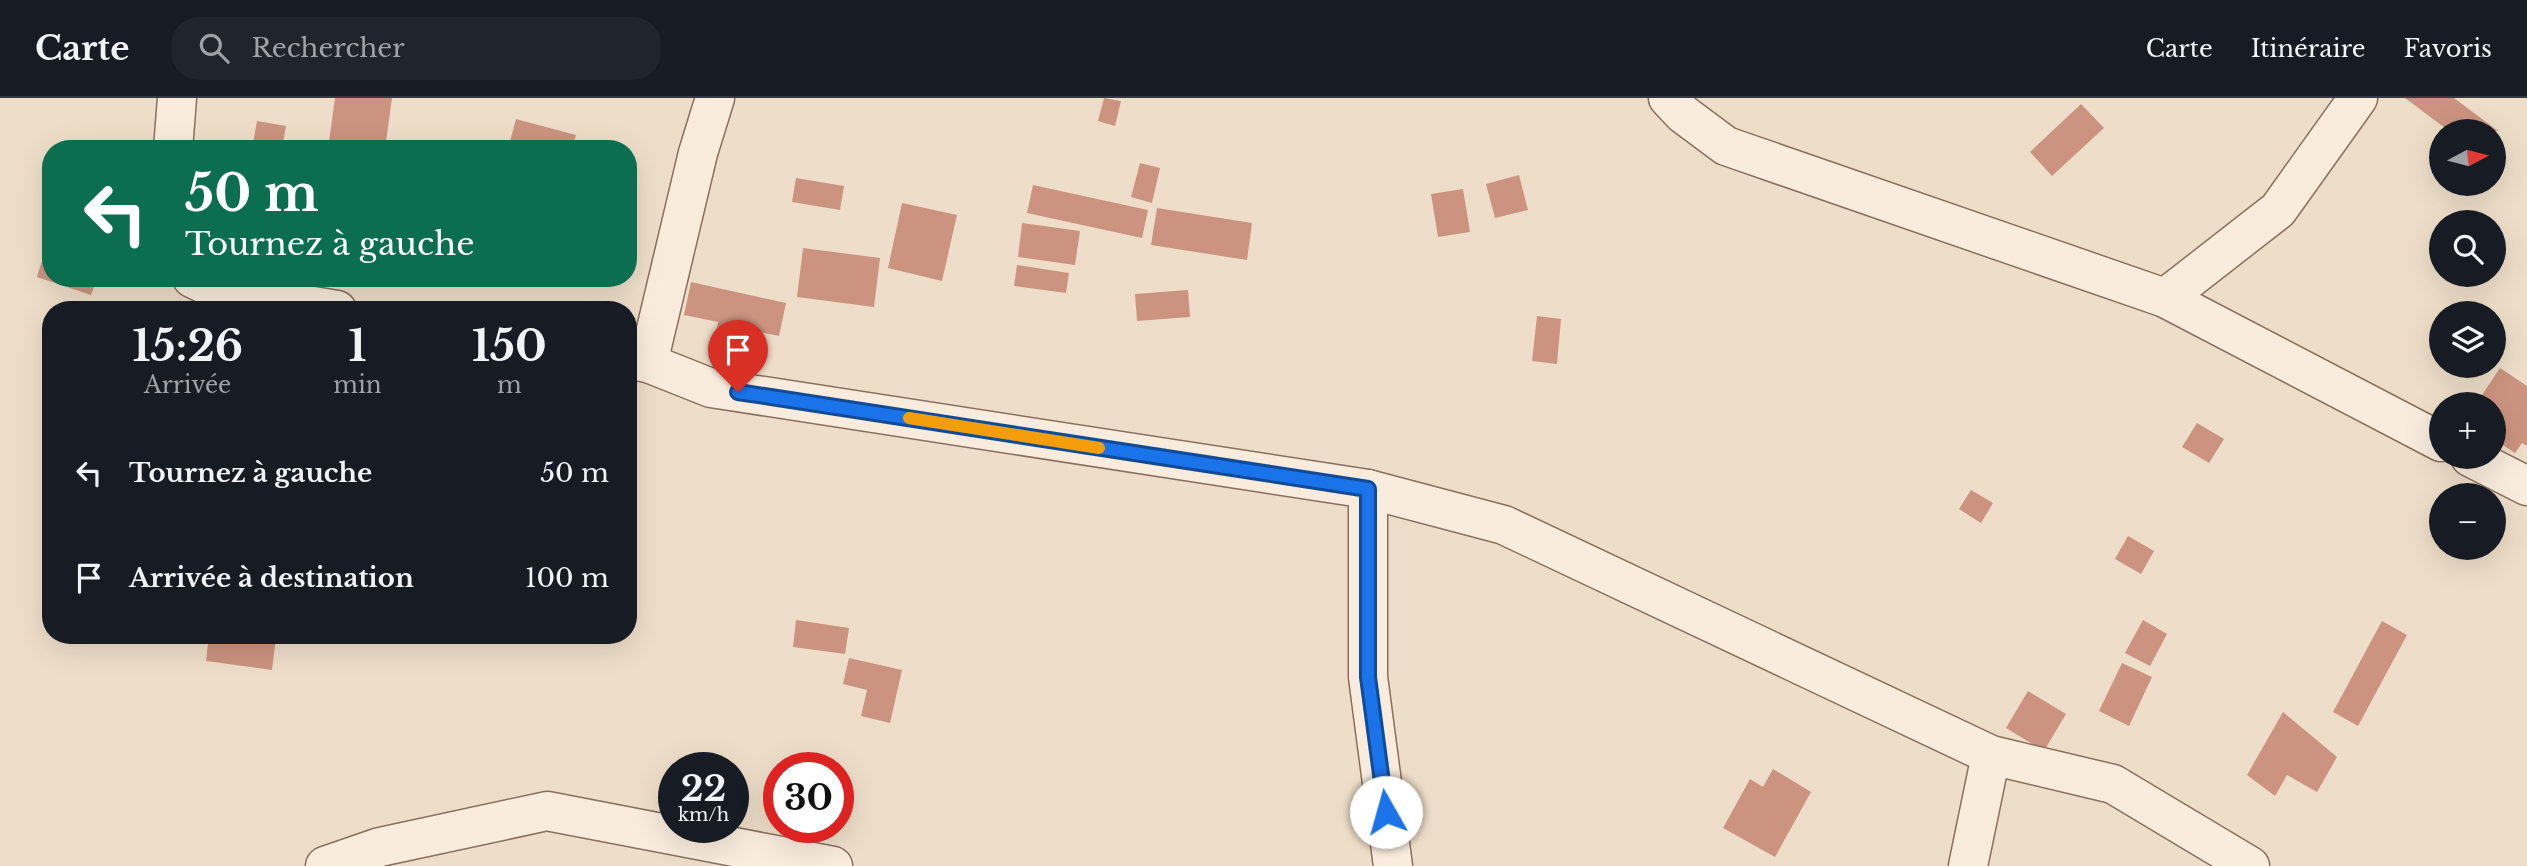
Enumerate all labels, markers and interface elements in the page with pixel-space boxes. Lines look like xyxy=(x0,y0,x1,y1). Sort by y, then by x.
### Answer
search box xyxy=(171,17,661,80)
text: Carte xyxy=(35,28,129,69)
icon: search xyxy=(195,29,233,67)
text: Rechercher xyxy=(251,32,405,64)
text: Carte xyxy=(2146,34,2213,63)
text: Itinéraire xyxy=(2251,34,2366,63)
text: Favoris xyxy=(2404,34,2492,63)
north arrow xyxy=(2429,119,2506,196)
map controls xyxy=(2429,119,2506,560)
text: 50 m xyxy=(185,163,318,224)
icon: left xyxy=(70,168,161,259)
button: search xyxy=(2429,210,2506,287)
text: Tournez à gauche xyxy=(185,224,475,264)
button: layers xyxy=(2429,301,2506,378)
text: 15:26 xyxy=(132,320,243,372)
text: 1 xyxy=(348,320,367,372)
text: 150 xyxy=(472,320,547,372)
pin xyxy=(708,320,768,392)
icon: arrive xyxy=(719,331,757,369)
text: Arrivée xyxy=(144,371,231,399)
text: min xyxy=(333,371,382,399)
text: m xyxy=(497,371,522,399)
button: + xyxy=(2429,392,2506,469)
icon: left xyxy=(70,454,108,492)
text: Tournez à gauche xyxy=(129,457,372,489)
text: 50 m xyxy=(540,457,609,489)
button: − xyxy=(2429,483,2506,560)
icon: arrive xyxy=(70,559,108,597)
text: Arrivée à destination xyxy=(129,562,414,594)
text: 100 m xyxy=(525,562,609,594)
speed limit sign: 30 xyxy=(763,752,854,843)
text: 22 xyxy=(681,767,726,810)
position arrow xyxy=(1349,775,1423,849)
text: km/h xyxy=(678,804,729,826)

